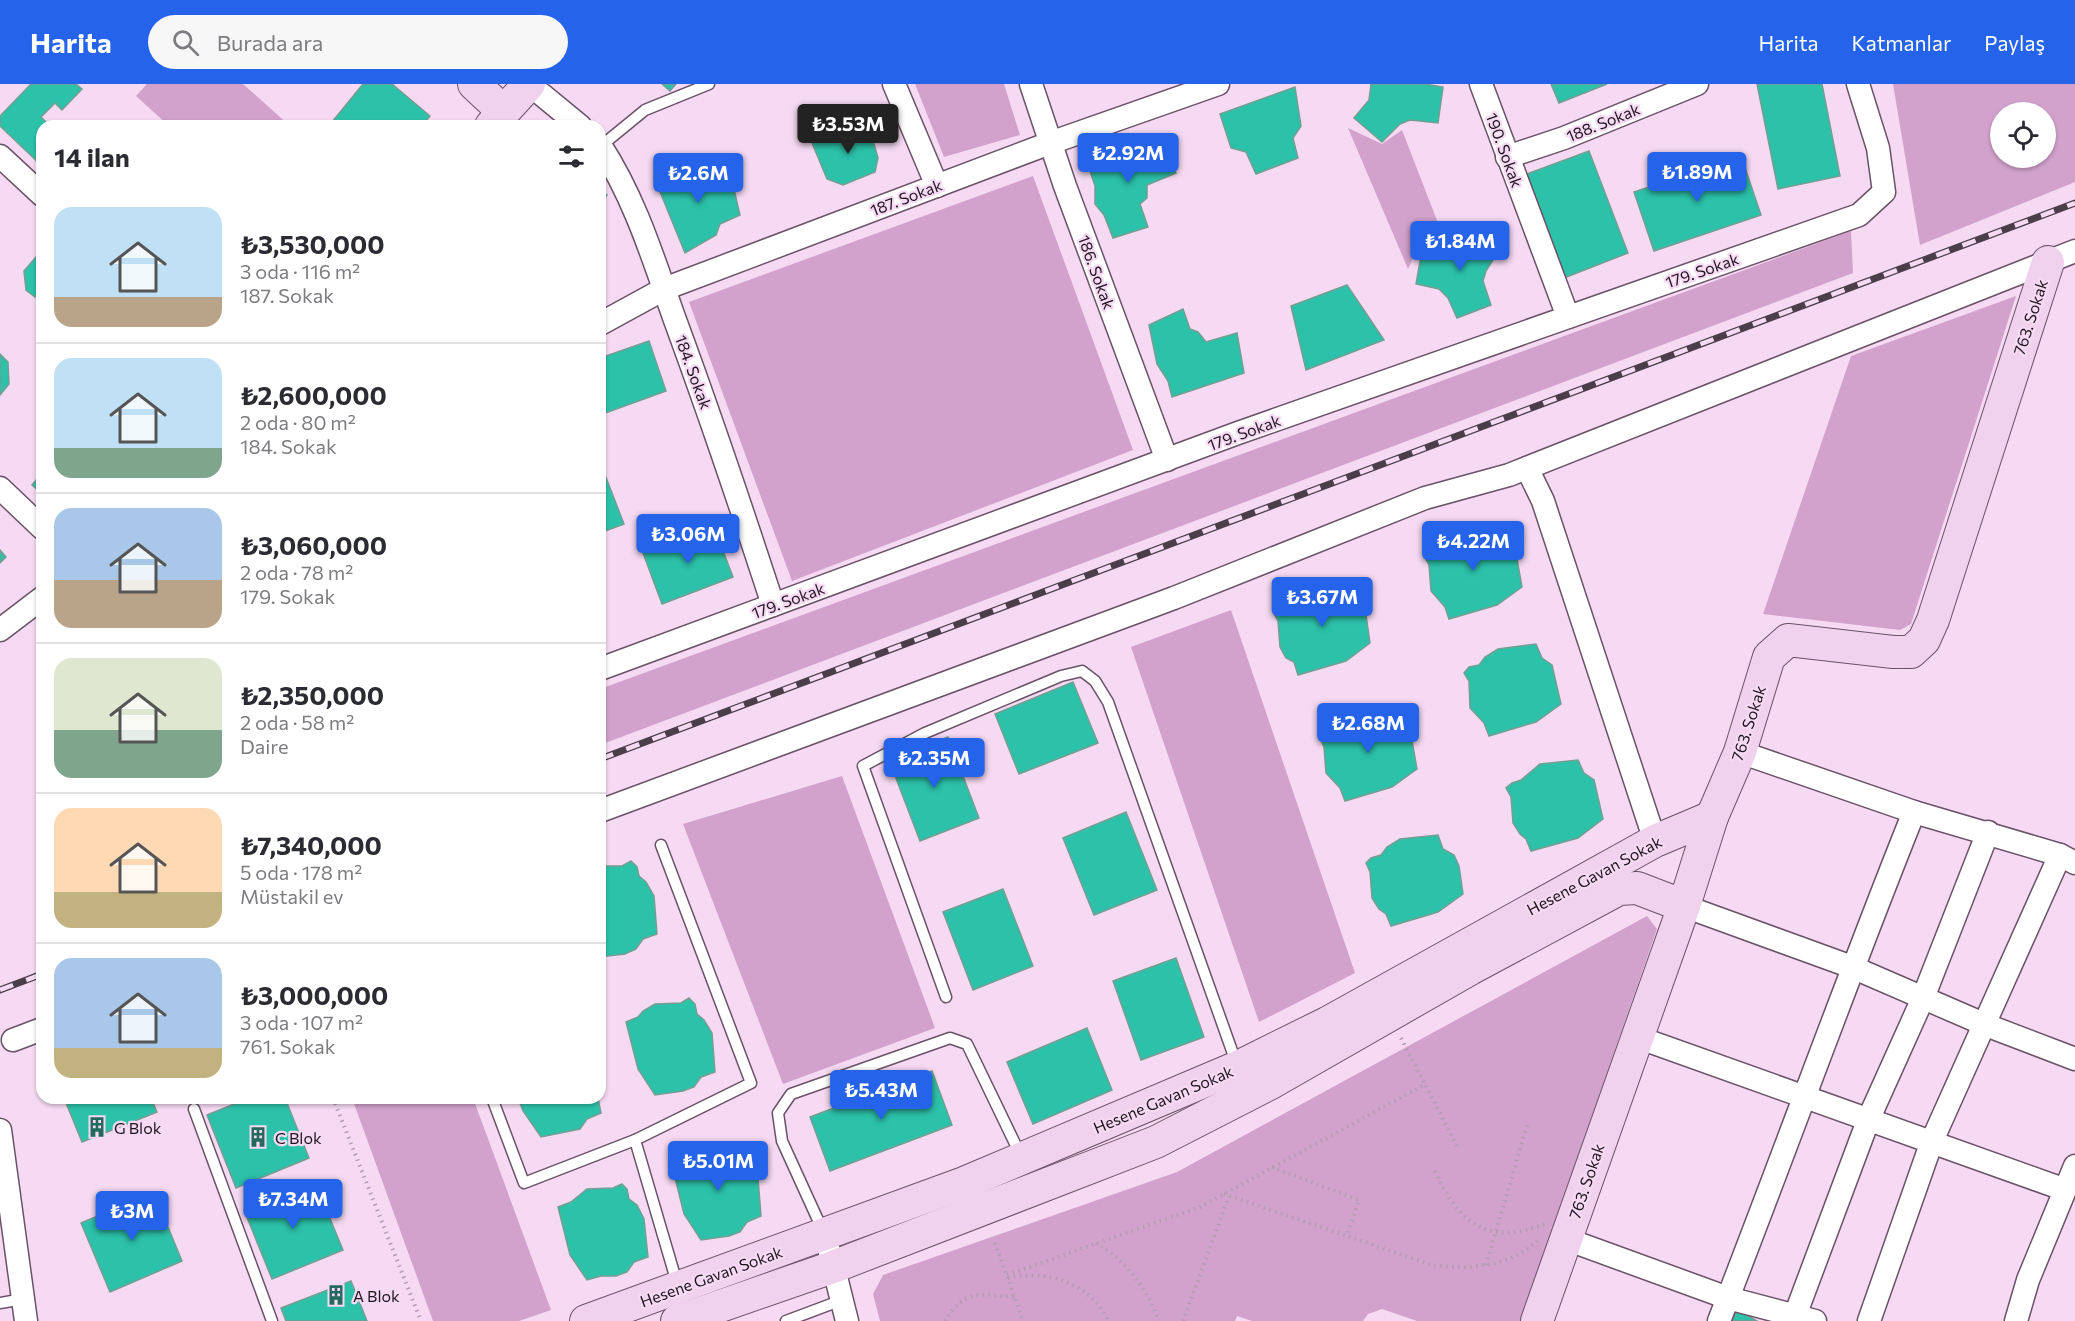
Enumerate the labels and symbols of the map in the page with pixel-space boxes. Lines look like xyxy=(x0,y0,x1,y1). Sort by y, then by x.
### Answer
street label: 188. Sokak xyxy=(1564,99,1643,145)
pin: ₺3.53M xyxy=(799,104,897,155)
street label: 190. Sokak xyxy=(1483,110,1527,190)
pin: ₺2.92M xyxy=(1079,133,1177,184)
pin: ₺1.89M xyxy=(1648,152,1746,203)
pin: ₺2.6M xyxy=(656,153,740,204)
street label: 187. Sokak xyxy=(867,175,945,219)
pin: ₺1.84M xyxy=(1411,221,1509,272)
street label: 186. Sokak xyxy=(1075,232,1119,312)
street label: 179. Sokak xyxy=(1663,249,1741,291)
street label: 763. Sokak xyxy=(2009,276,2051,357)
street label: 184. Sokak xyxy=(672,332,716,412)
street label: 179. Sokak xyxy=(1205,410,1283,454)
pin: ₺3.06M xyxy=(639,514,737,565)
pin: ₺4.22M xyxy=(1424,521,1522,572)
pin: ₺3.67M xyxy=(1273,577,1371,628)
street label: 179. Sokak xyxy=(749,578,827,622)
street label: 763. Sokak xyxy=(1727,682,1769,763)
pin: ₺2.68M xyxy=(1319,703,1417,754)
pin: ₺2.35M xyxy=(885,738,983,789)
street label: Hesene Gavan Sokak xyxy=(1523,831,1665,919)
street label: Hesene Gavan Sokak xyxy=(1090,1061,1236,1137)
pin: ₺5.43M xyxy=(832,1070,930,1121)
building icon: G Blok xyxy=(85,1115,109,1139)
place label: G Blok xyxy=(114,1118,162,1137)
building icon: C Blok xyxy=(246,1125,270,1149)
place label: C Blok xyxy=(275,1128,322,1147)
pin: ₺5.01M xyxy=(669,1141,767,1192)
street label: 763. Sokak xyxy=(1564,1141,1608,1221)
pin: ₺7.34M xyxy=(244,1179,342,1230)
pin: ₺3M xyxy=(103,1191,161,1242)
street label: Hesene Gavan Sokak xyxy=(637,1241,785,1311)
building icon: A Blok xyxy=(324,1283,348,1307)
place label: A Blok xyxy=(353,1286,400,1305)

